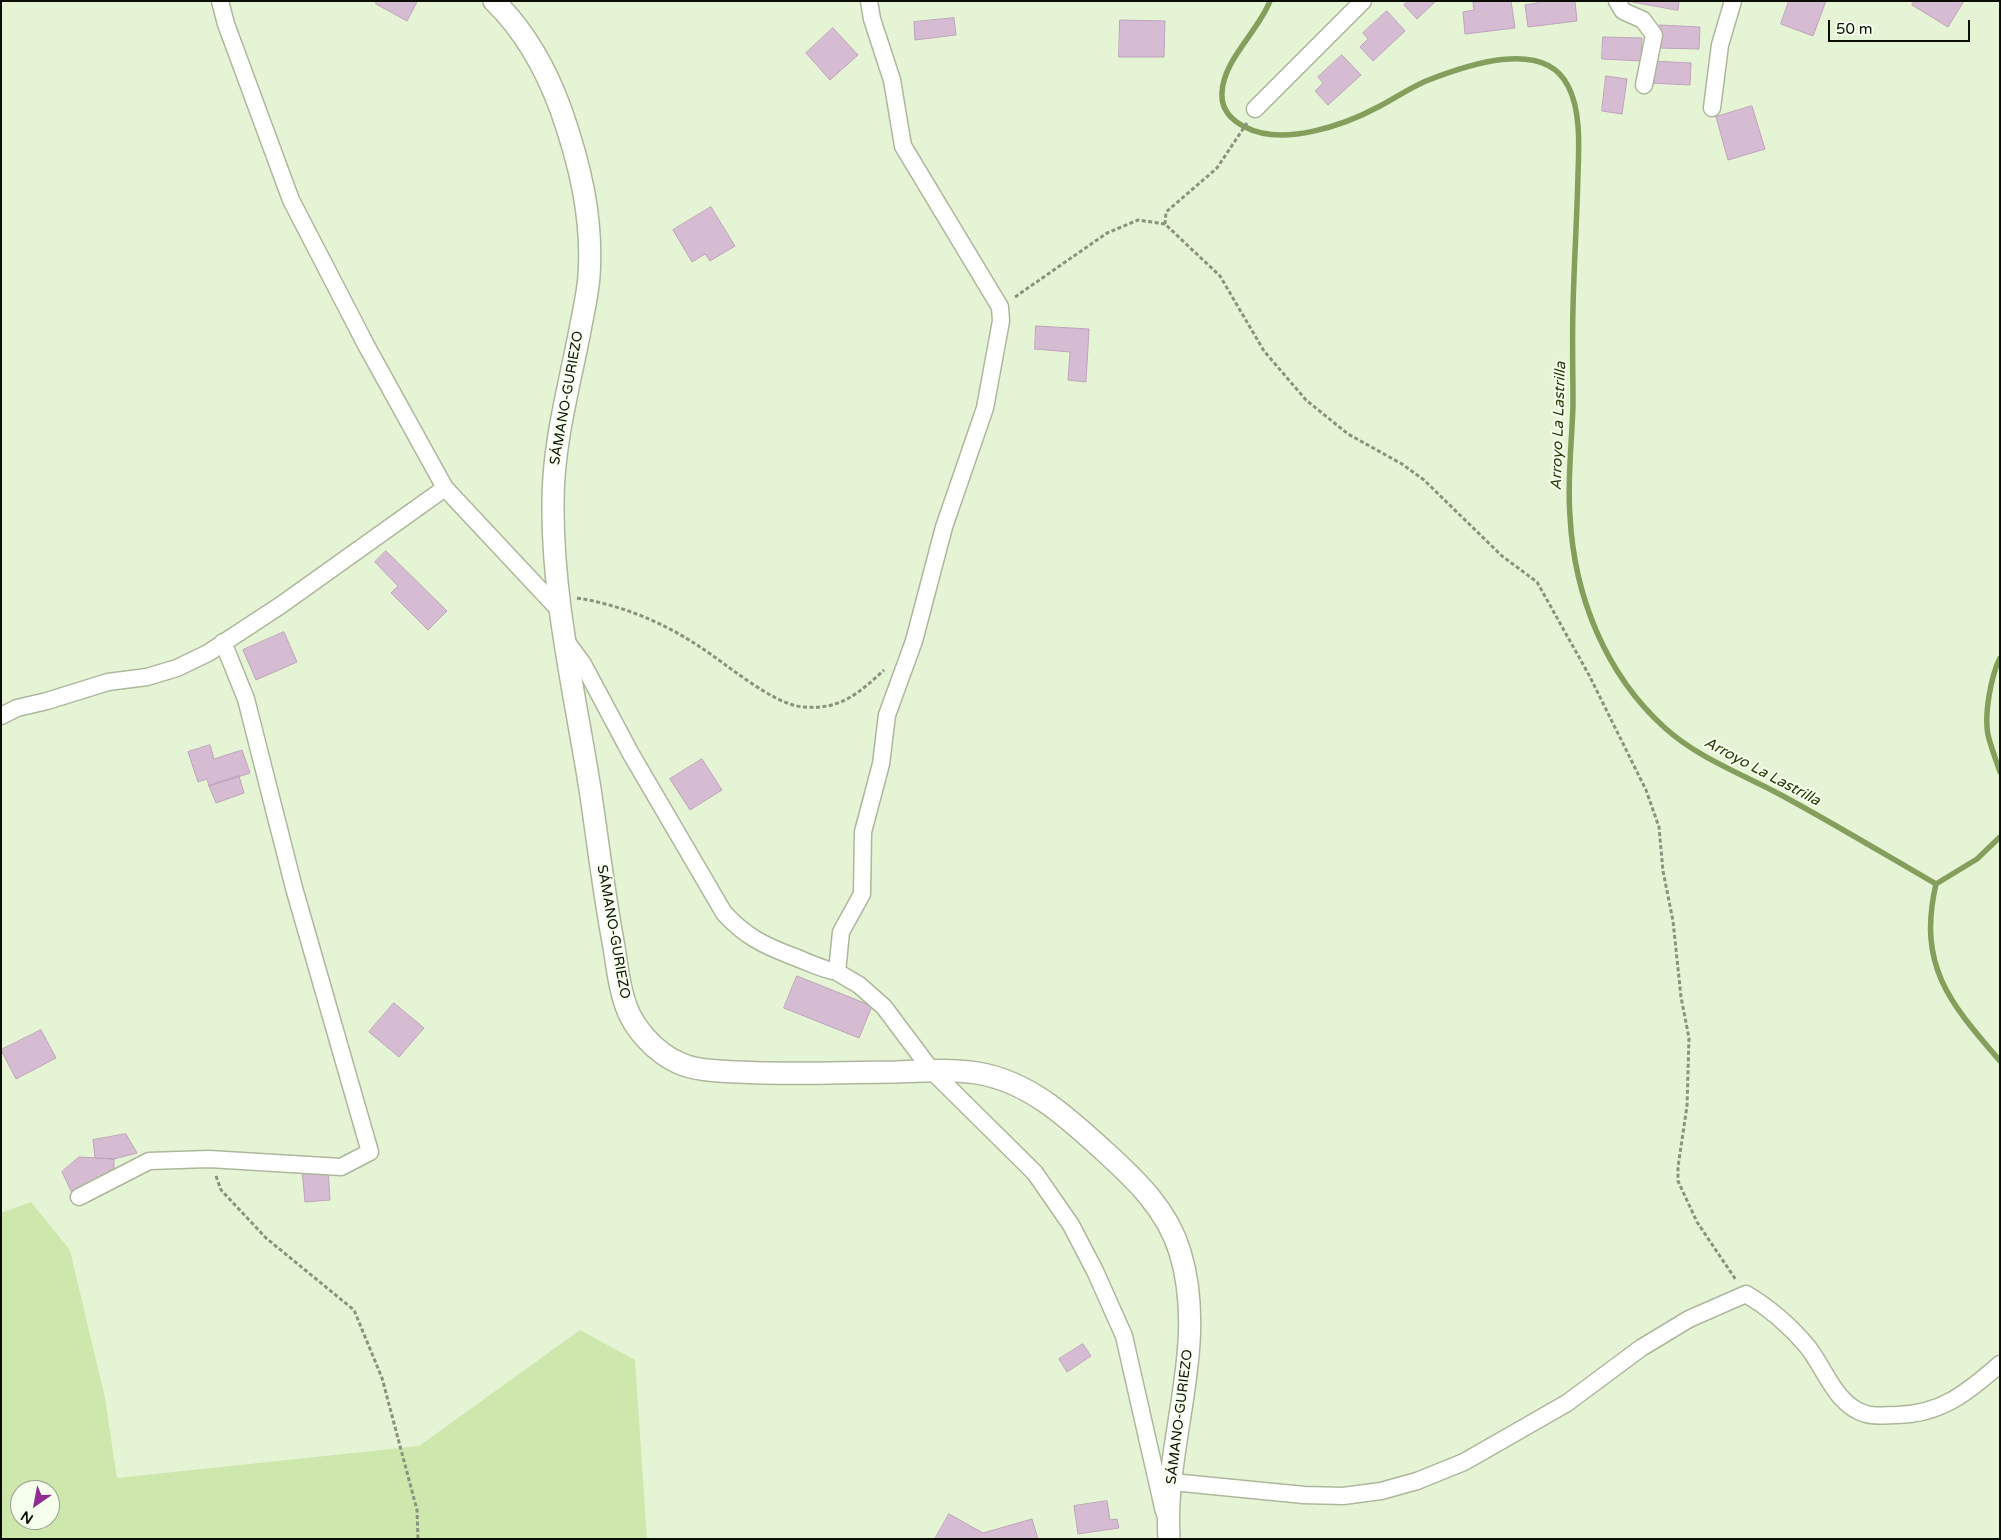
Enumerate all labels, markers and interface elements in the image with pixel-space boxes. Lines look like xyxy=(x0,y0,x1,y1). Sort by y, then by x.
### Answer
scale bar xyxy=(1831,10,1974,42)
text: 50 m xyxy=(1836,20,1873,38)
street label: SÁMANO-GURIEZO xyxy=(547,330,587,466)
water label: Arroyo La Lastrilla xyxy=(1548,361,1570,491)
water label: Arroyo La Lastrilla xyxy=(1701,734,1823,810)
street label: SÁMANO-GURIEZO xyxy=(593,864,633,1000)
street label: SÁMANO-GURIEZO xyxy=(1163,1349,1197,1485)
north arrow xyxy=(10,1480,60,1530)
text: N xyxy=(18,1507,36,1527)

